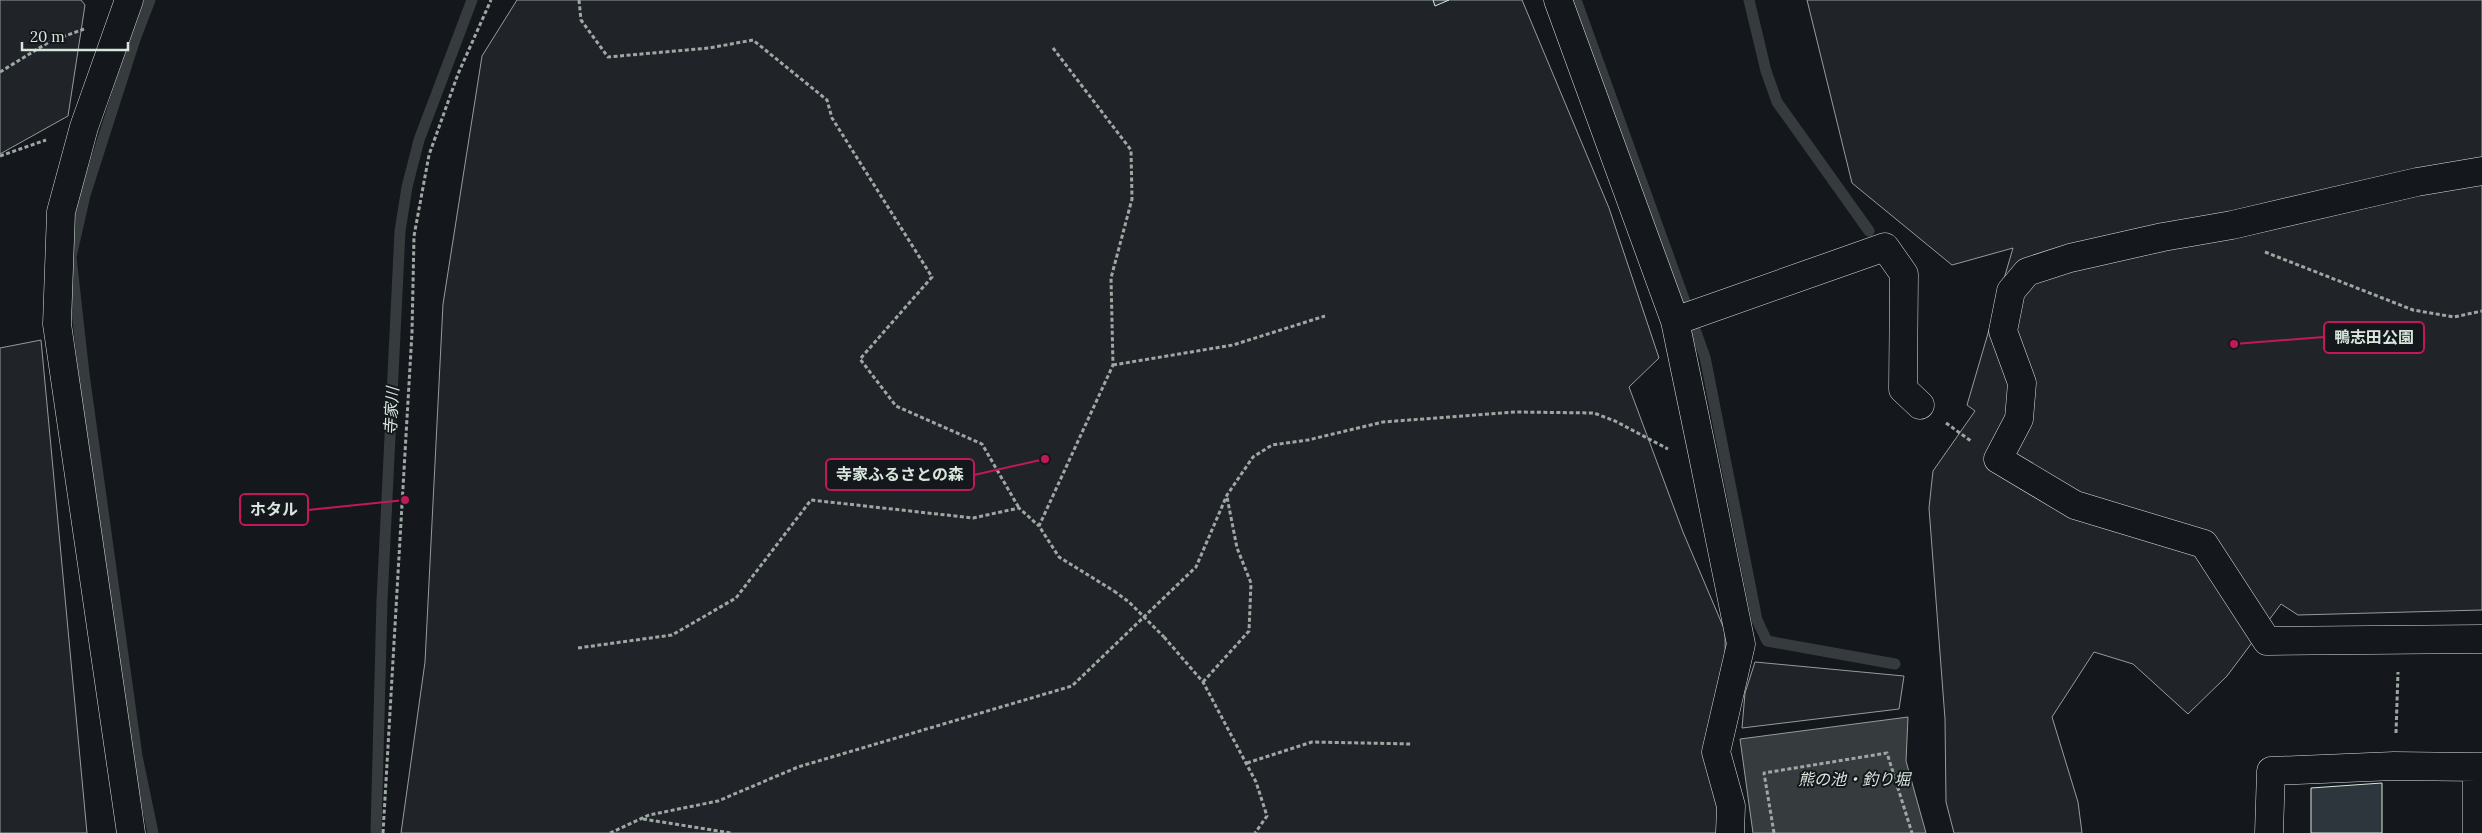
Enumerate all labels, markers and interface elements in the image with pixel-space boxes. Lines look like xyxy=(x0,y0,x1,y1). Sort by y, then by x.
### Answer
scale bar xyxy=(22,20,129,52)
text: 20 m xyxy=(30,27,65,46)
callout: 鴨志田公園 xyxy=(2324,322,2424,353)
text: 鴨志田公園 xyxy=(2334,327,2414,347)
water label: 寺家川 xyxy=(380,385,402,435)
callout: 寺家ふるさとの森 xyxy=(826,459,974,490)
text: 寺家ふるさとの森 xyxy=(836,464,964,484)
callout: ホタル xyxy=(240,494,308,525)
text: ホタル xyxy=(250,499,298,519)
water label: 熊の池・釣り堀 xyxy=(1798,769,1913,789)

